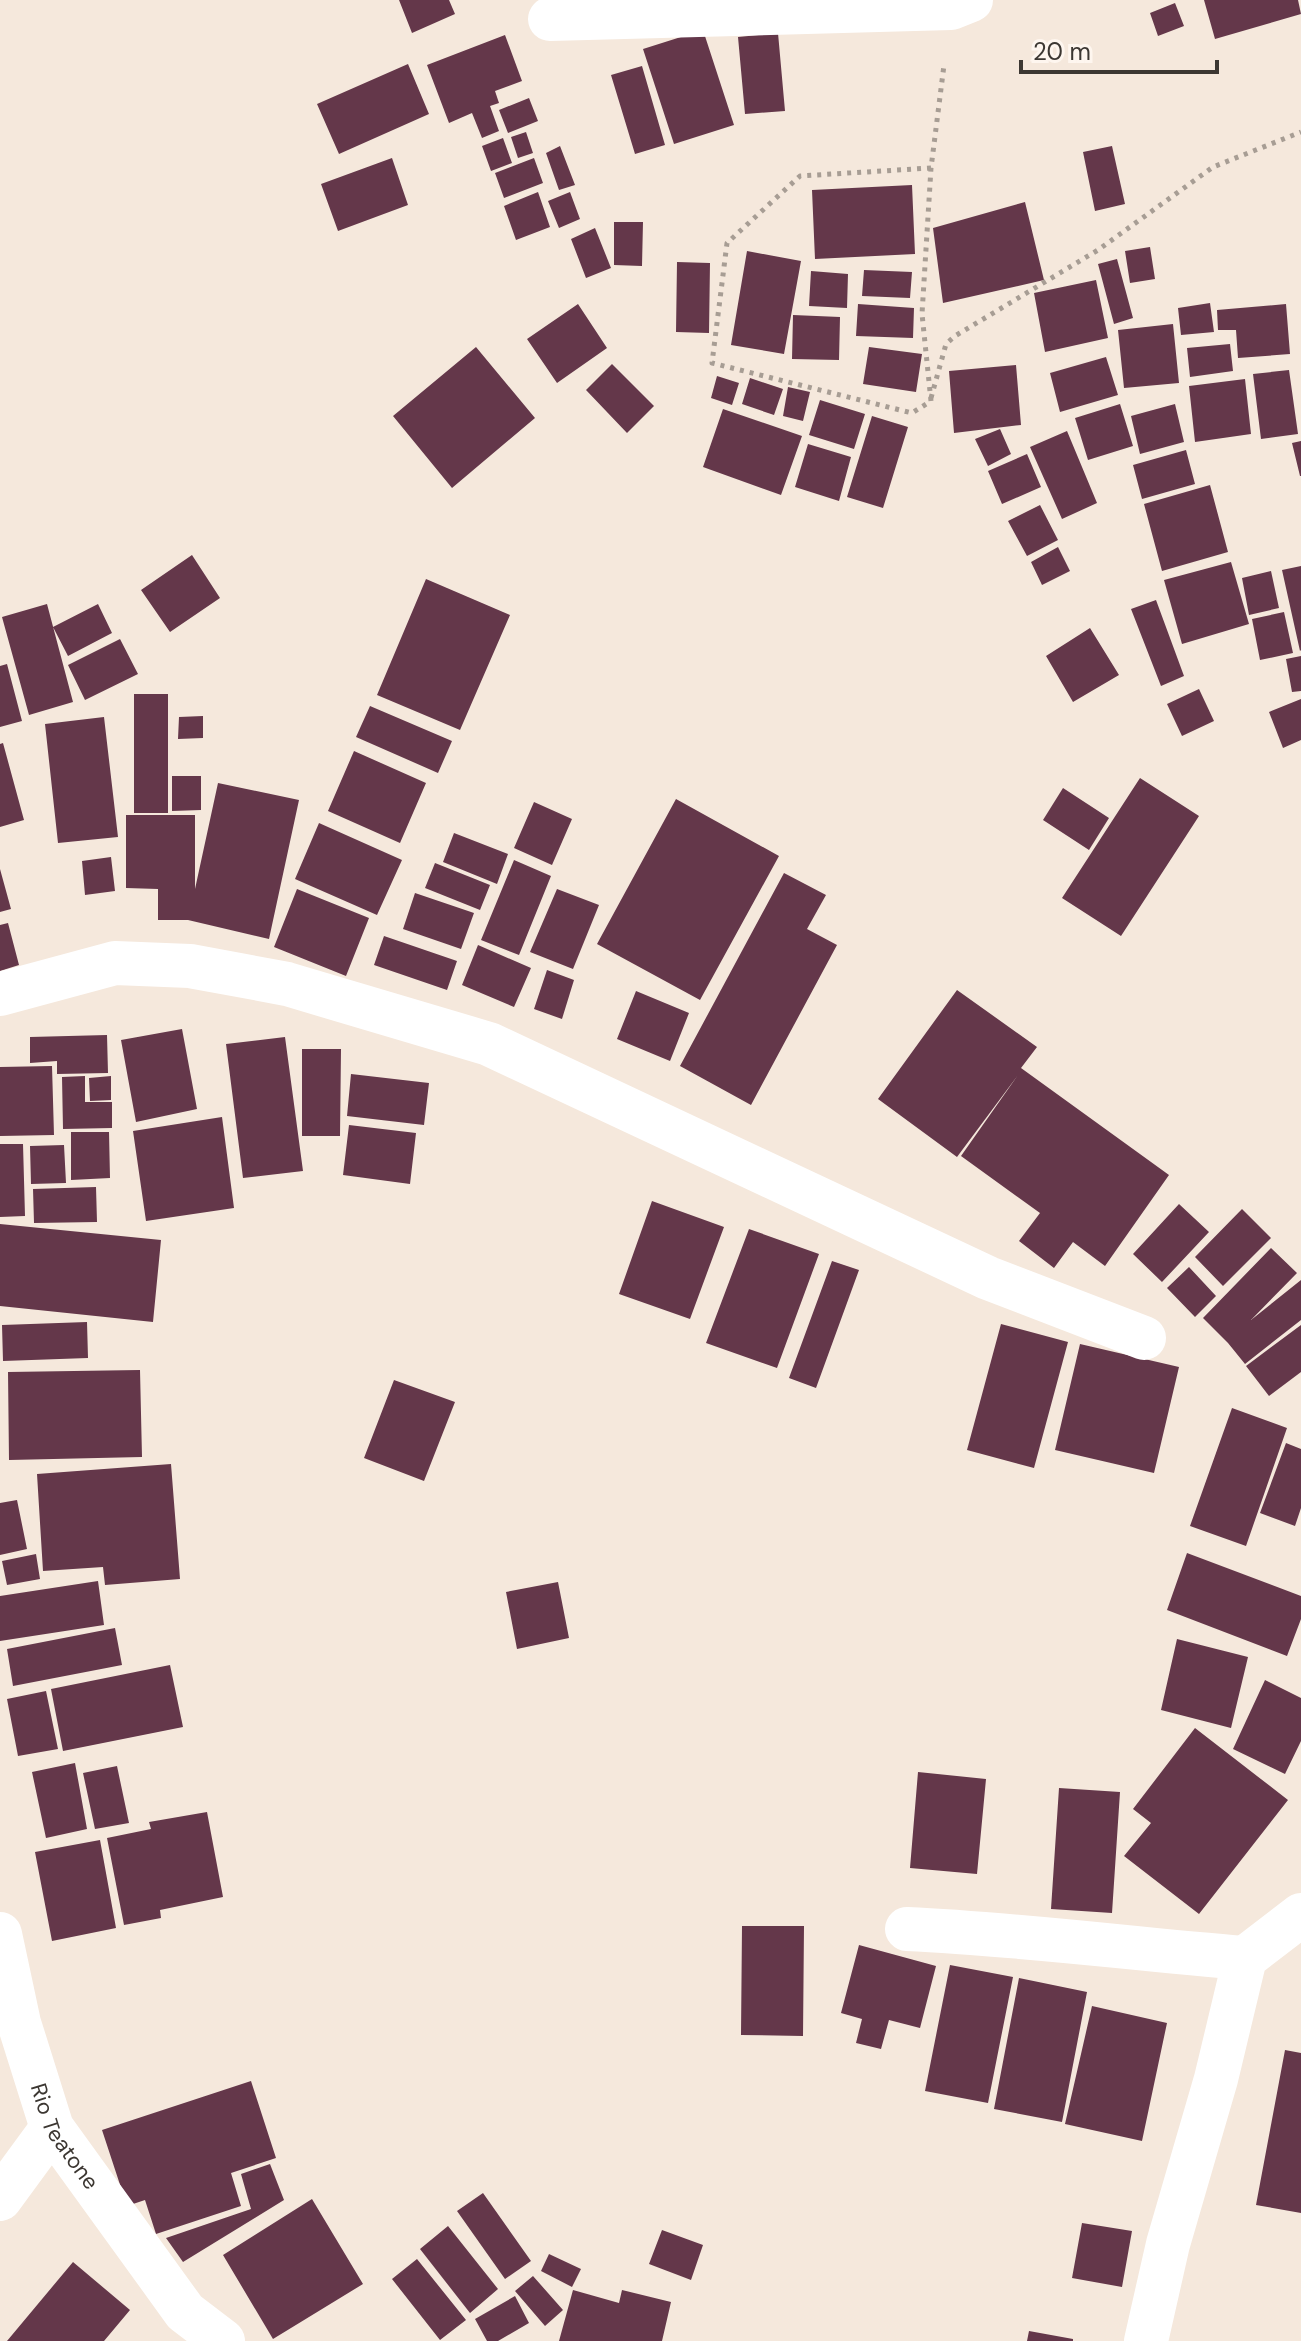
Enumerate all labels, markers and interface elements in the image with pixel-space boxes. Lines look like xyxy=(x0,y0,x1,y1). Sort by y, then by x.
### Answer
scale bar xyxy=(1021,24,1217,74)
text: 20 m xyxy=(1033,36,1091,67)
street label: Rio Teatone xyxy=(24,2080,106,2195)

